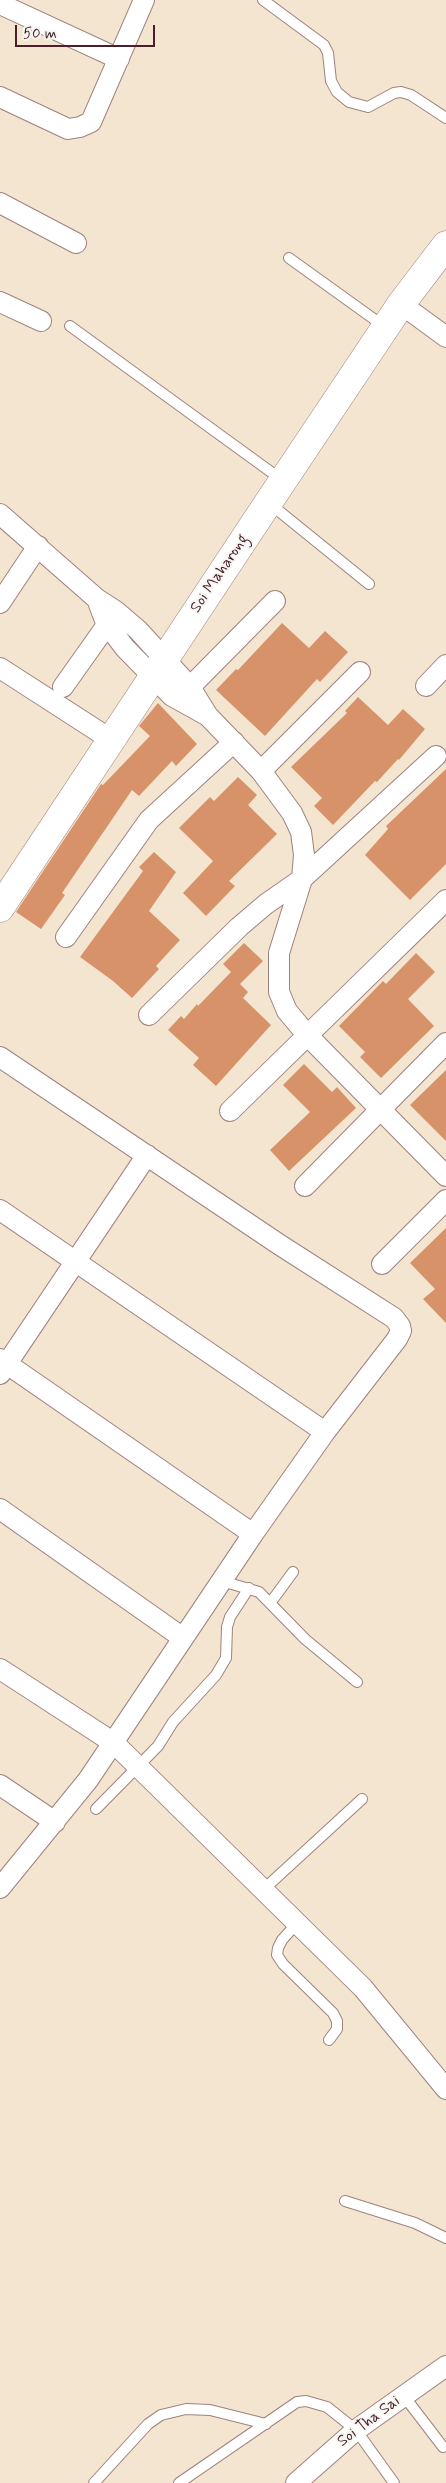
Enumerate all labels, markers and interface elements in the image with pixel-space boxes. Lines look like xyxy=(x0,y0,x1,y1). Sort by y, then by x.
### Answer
scale bar xyxy=(18,15,158,47)
text: 50 m xyxy=(23,24,57,44)
street label: Soi Maharong xyxy=(187,531,253,617)
street label: Soi Tha Sai xyxy=(334,2392,404,2452)

